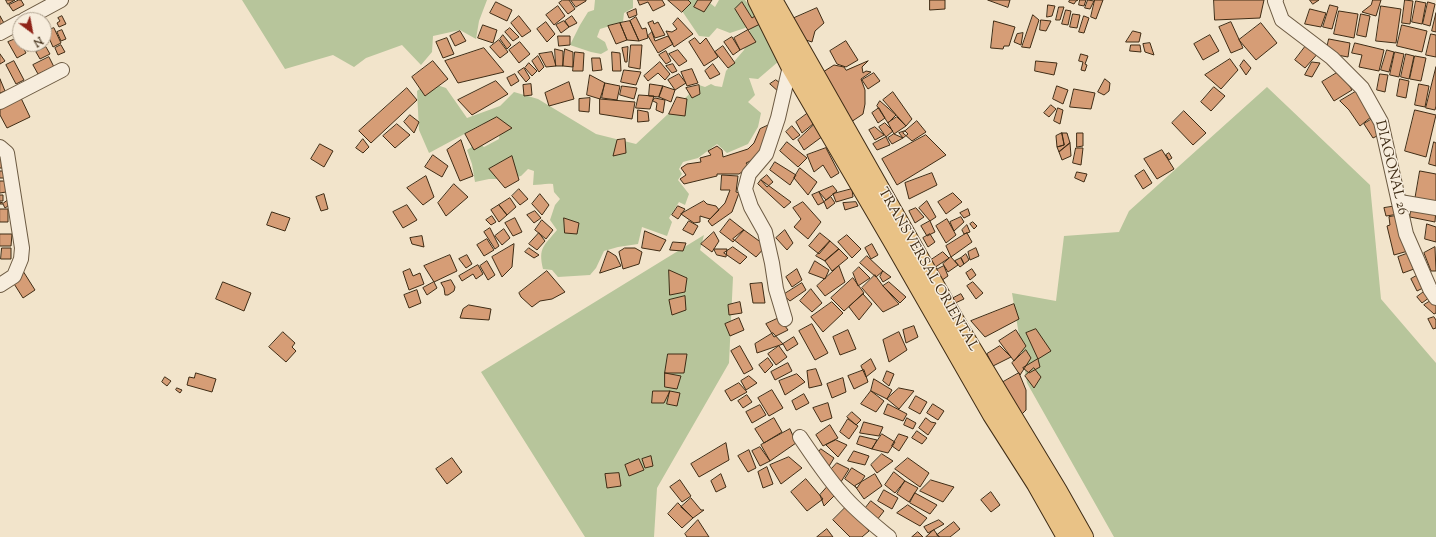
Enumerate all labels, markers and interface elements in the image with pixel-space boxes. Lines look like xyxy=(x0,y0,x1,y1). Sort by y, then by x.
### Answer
north arrow xyxy=(12,12,52,52)
text: N xyxy=(30,32,46,50)
street label: DIAGONAL 26 xyxy=(1370,119,1410,217)
street label: TRANSVERSAL ORIENTAL xyxy=(873,185,981,355)

